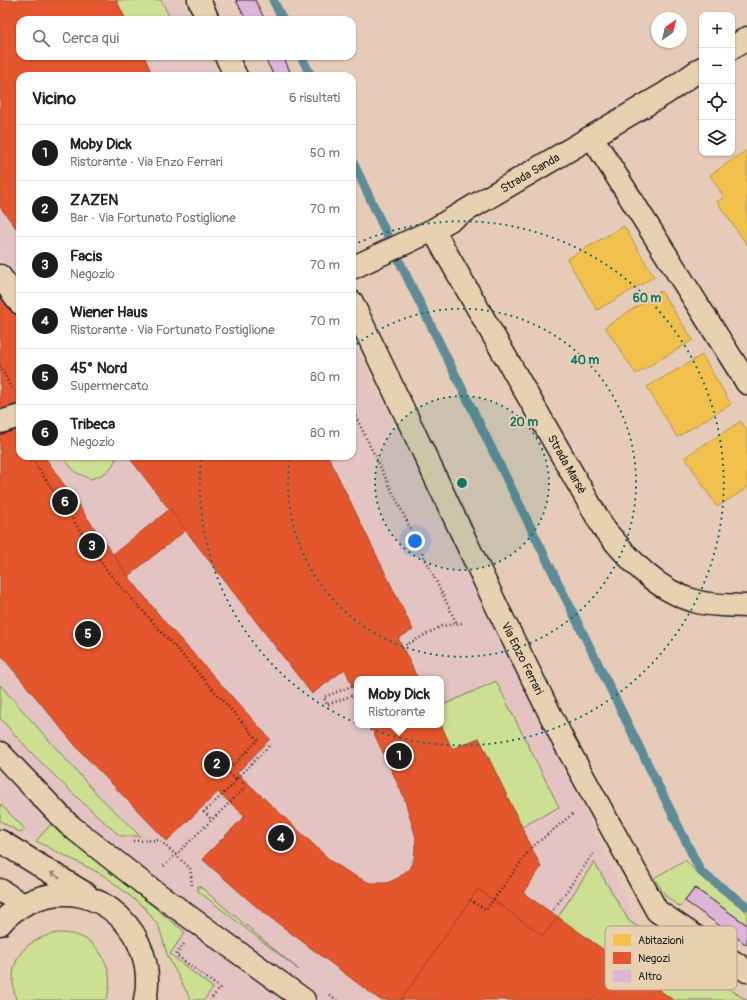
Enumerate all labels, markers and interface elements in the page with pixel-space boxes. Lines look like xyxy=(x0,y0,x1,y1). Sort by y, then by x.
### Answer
north arrow xyxy=(651,12,687,48)
map controls xyxy=(699,12,735,156)
button: + xyxy=(699,12,735,48)
search box xyxy=(16,16,356,60)
icon: search xyxy=(30,27,52,49)
text: Cerca qui xyxy=(62,29,119,48)
button: − xyxy=(699,48,735,84)
button: locate xyxy=(699,84,735,120)
text: Vicino xyxy=(32,88,76,109)
text: 6 risultati xyxy=(289,90,340,106)
button: layers xyxy=(699,120,735,156)
text: Moby Dick xyxy=(70,135,132,154)
text: 1 xyxy=(42,145,48,161)
text: 50 m xyxy=(310,145,340,161)
street label: Strada Sanda xyxy=(498,149,563,196)
text: Ristorante · Via Enzo Ferrari xyxy=(70,154,223,170)
text: ZAZEN xyxy=(70,191,118,210)
text: 2 xyxy=(41,201,49,217)
text: 70 m xyxy=(310,201,340,217)
text: Bar · Via Fortunato Postiglione xyxy=(70,210,236,226)
text: Facis xyxy=(70,247,102,266)
text: 3 xyxy=(41,257,49,273)
text: 70 m xyxy=(310,257,340,273)
text: Negozio xyxy=(70,266,115,282)
text: 60 m xyxy=(633,291,662,306)
text: Wiener Haus xyxy=(70,303,148,322)
text: 4 xyxy=(41,313,49,329)
text: 70 m xyxy=(310,313,340,329)
text: Ristorante · Via Fortunato Postiglione xyxy=(70,322,275,338)
text: 40 m xyxy=(570,353,600,368)
text: 45° Nord xyxy=(70,359,127,378)
text: 5 xyxy=(41,369,49,385)
text: 80 m xyxy=(310,369,340,385)
text: Supermercato xyxy=(70,378,148,394)
text: Tribeca xyxy=(70,415,115,434)
text: 20 m xyxy=(510,415,538,430)
text: 6 xyxy=(41,425,49,441)
text: 80 m xyxy=(310,425,340,441)
street label: Strada Marsè xyxy=(544,432,590,497)
text: Negozio xyxy=(70,434,115,450)
centre of rings xyxy=(455,476,469,490)
pin: 6 xyxy=(52,487,78,517)
pin: 3 xyxy=(79,531,105,561)
your location xyxy=(405,531,425,551)
pin: 5 xyxy=(75,619,101,649)
street label: Via Enzo Ferrari xyxy=(498,619,547,697)
popup xyxy=(354,676,444,728)
text: Moby Dick xyxy=(368,685,430,704)
text: Ristorante xyxy=(368,704,425,720)
pin: 1 xyxy=(386,741,412,771)
pin: 2 xyxy=(204,749,230,779)
pin: 4 xyxy=(268,823,294,853)
one-way arrow xyxy=(49,872,61,879)
legend xyxy=(605,926,737,990)
text: Abitazioni xyxy=(638,934,684,947)
text: Negozi xyxy=(638,952,670,965)
text: Altro xyxy=(638,970,662,983)

